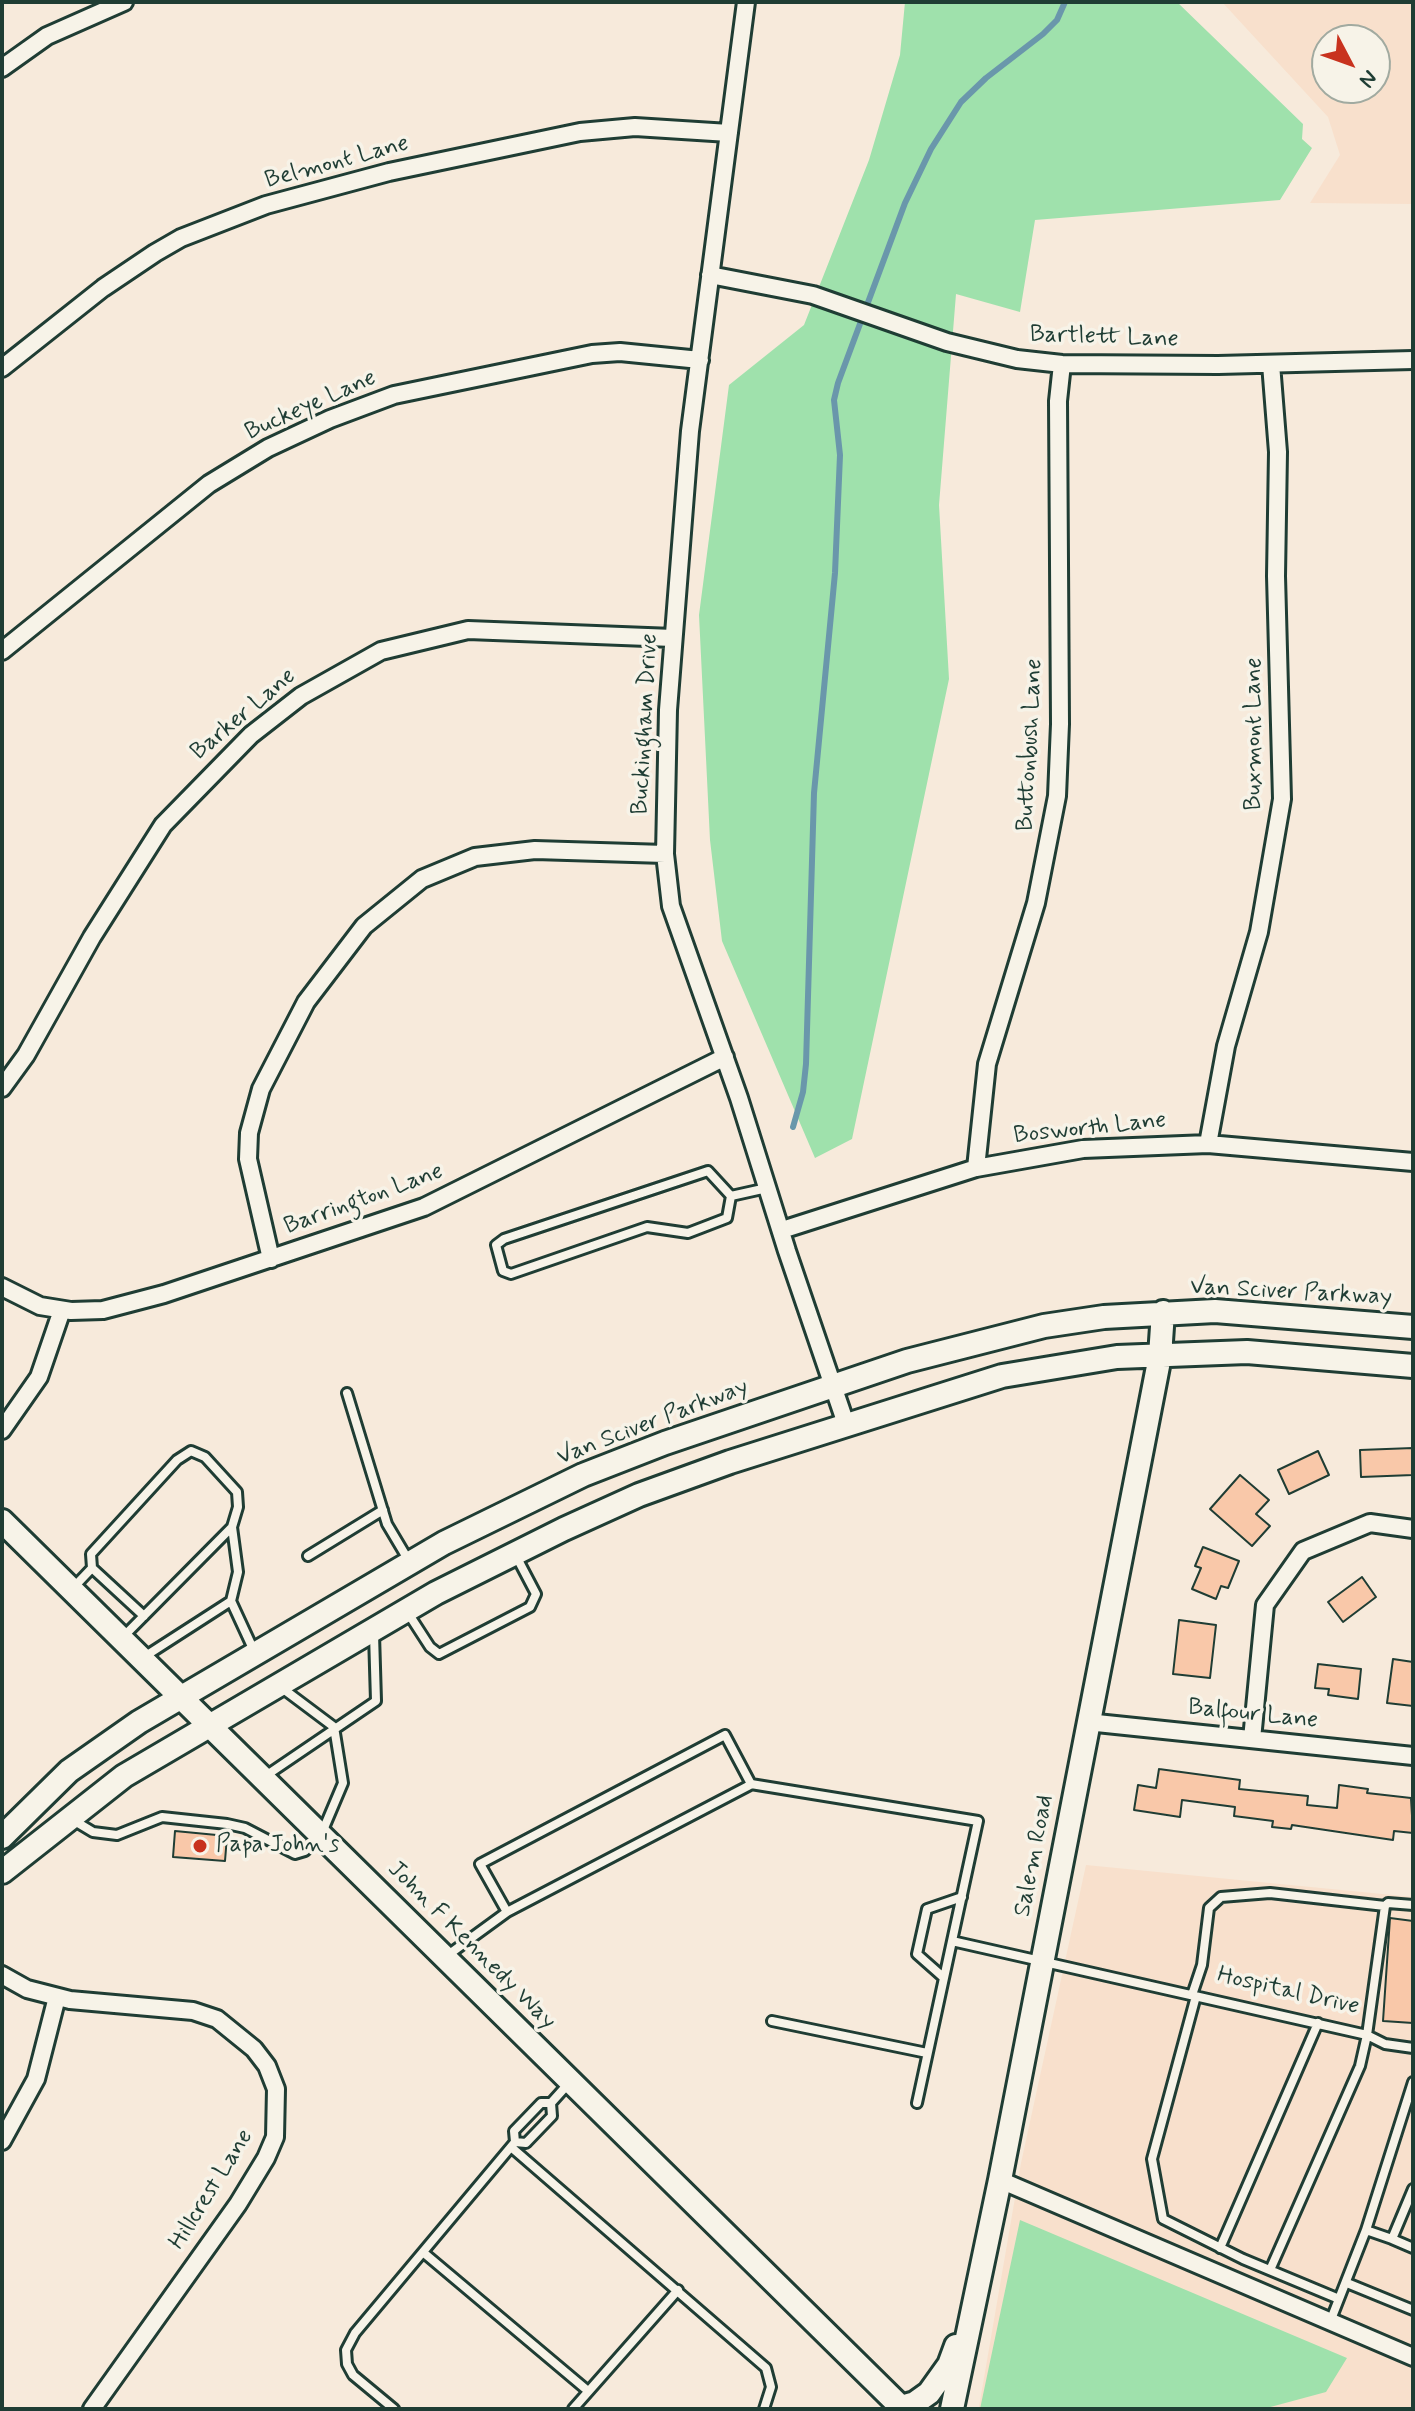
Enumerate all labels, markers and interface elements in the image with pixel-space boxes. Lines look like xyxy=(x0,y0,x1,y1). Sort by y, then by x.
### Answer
north arrow xyxy=(1311,24,1391,104)
text: N xyxy=(1352,64,1383,93)
street label: Belmont Lane xyxy=(262,130,412,196)
street label: Bartlett Lane xyxy=(1029,321,1179,355)
street label: Buckeye Lane xyxy=(241,364,381,448)
street label: Buckingham Drive xyxy=(627,633,665,815)
street label: Buxmont Lane xyxy=(1241,657,1269,811)
street label: Buttonbush Lane xyxy=(1012,658,1050,832)
street label: Barker Lane xyxy=(186,663,302,767)
street label: Bosworth Lane xyxy=(1012,1107,1168,1151)
street label: Barrington Lane xyxy=(281,1158,447,1242)
street label: Van Sciver Parkway xyxy=(1189,1273,1393,1313)
street label: Van Sciver Parkway xyxy=(553,1373,753,1473)
street label: Balfour Lane xyxy=(1187,1694,1319,1736)
street label: Salem Road xyxy=(1009,1793,1061,1919)
place label: Papa John's xyxy=(216,1832,339,1860)
marker: Papa John's xyxy=(191,1837,209,1855)
street label: John F Kennedy Way xyxy=(381,1856,561,2036)
street label: Hospital Drive xyxy=(1214,1962,1362,2022)
street label: Hillcrest Lane xyxy=(164,2125,260,2255)

